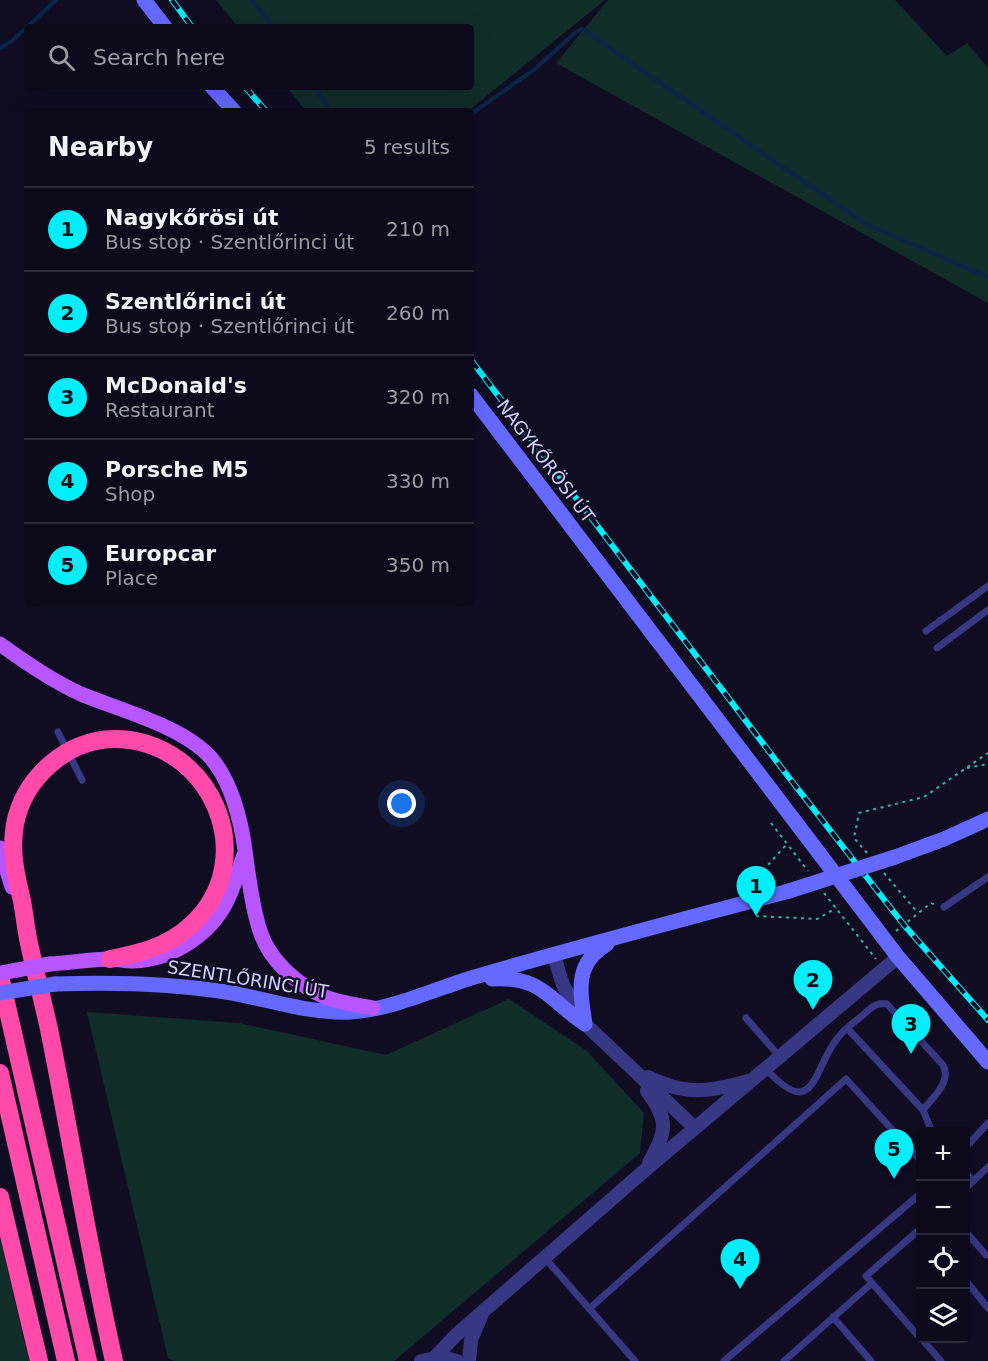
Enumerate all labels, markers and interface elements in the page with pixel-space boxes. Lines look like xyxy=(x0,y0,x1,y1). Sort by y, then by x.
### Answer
search box xyxy=(24,24,474,90)
icon: search xyxy=(45,41,78,74)
text: Search here xyxy=(93,45,225,70)
text: Nearby xyxy=(48,132,153,162)
text: 5 results xyxy=(364,135,450,159)
text: Nagykőrösi út xyxy=(105,205,279,230)
text: 1 xyxy=(61,217,74,241)
text: 210 m xyxy=(386,217,450,241)
text: Bus stop · Szentlőrinci út xyxy=(105,230,354,254)
text: Szentlőrinci út xyxy=(105,289,286,314)
text: 2 xyxy=(61,301,74,325)
text: 260 m xyxy=(386,301,450,325)
text: Bus stop · Szentlőrinci út xyxy=(105,314,354,338)
text: McDonald's xyxy=(105,373,247,398)
text: 3 xyxy=(61,385,74,409)
text: 320 m xyxy=(386,385,450,409)
street label: NAGYKŐRÖSI ÚT xyxy=(493,395,600,528)
text: Restaurant xyxy=(105,398,215,422)
text: Porsche M5 xyxy=(105,457,249,482)
text: 4 xyxy=(61,469,74,493)
text: 330 m xyxy=(386,469,450,493)
text: Shop xyxy=(105,482,155,506)
text: Europcar xyxy=(105,541,216,566)
text: 5 xyxy=(61,553,74,577)
text: 350 m xyxy=(386,553,450,577)
text: Place xyxy=(105,566,158,590)
your location xyxy=(387,789,416,818)
pin: 1 xyxy=(736,866,776,916)
street label: SZENTLŐRINCI ÚT xyxy=(166,956,331,1002)
pin: 2 xyxy=(794,960,832,1010)
pin: 3 xyxy=(892,1004,930,1054)
map controls xyxy=(916,1127,970,1343)
button: + xyxy=(916,1127,970,1181)
pin: 5 xyxy=(874,1130,914,1179)
button: − xyxy=(916,1181,970,1235)
button: locate xyxy=(916,1235,970,1289)
pin: 4 xyxy=(720,1240,760,1289)
button: layers xyxy=(916,1289,970,1343)

